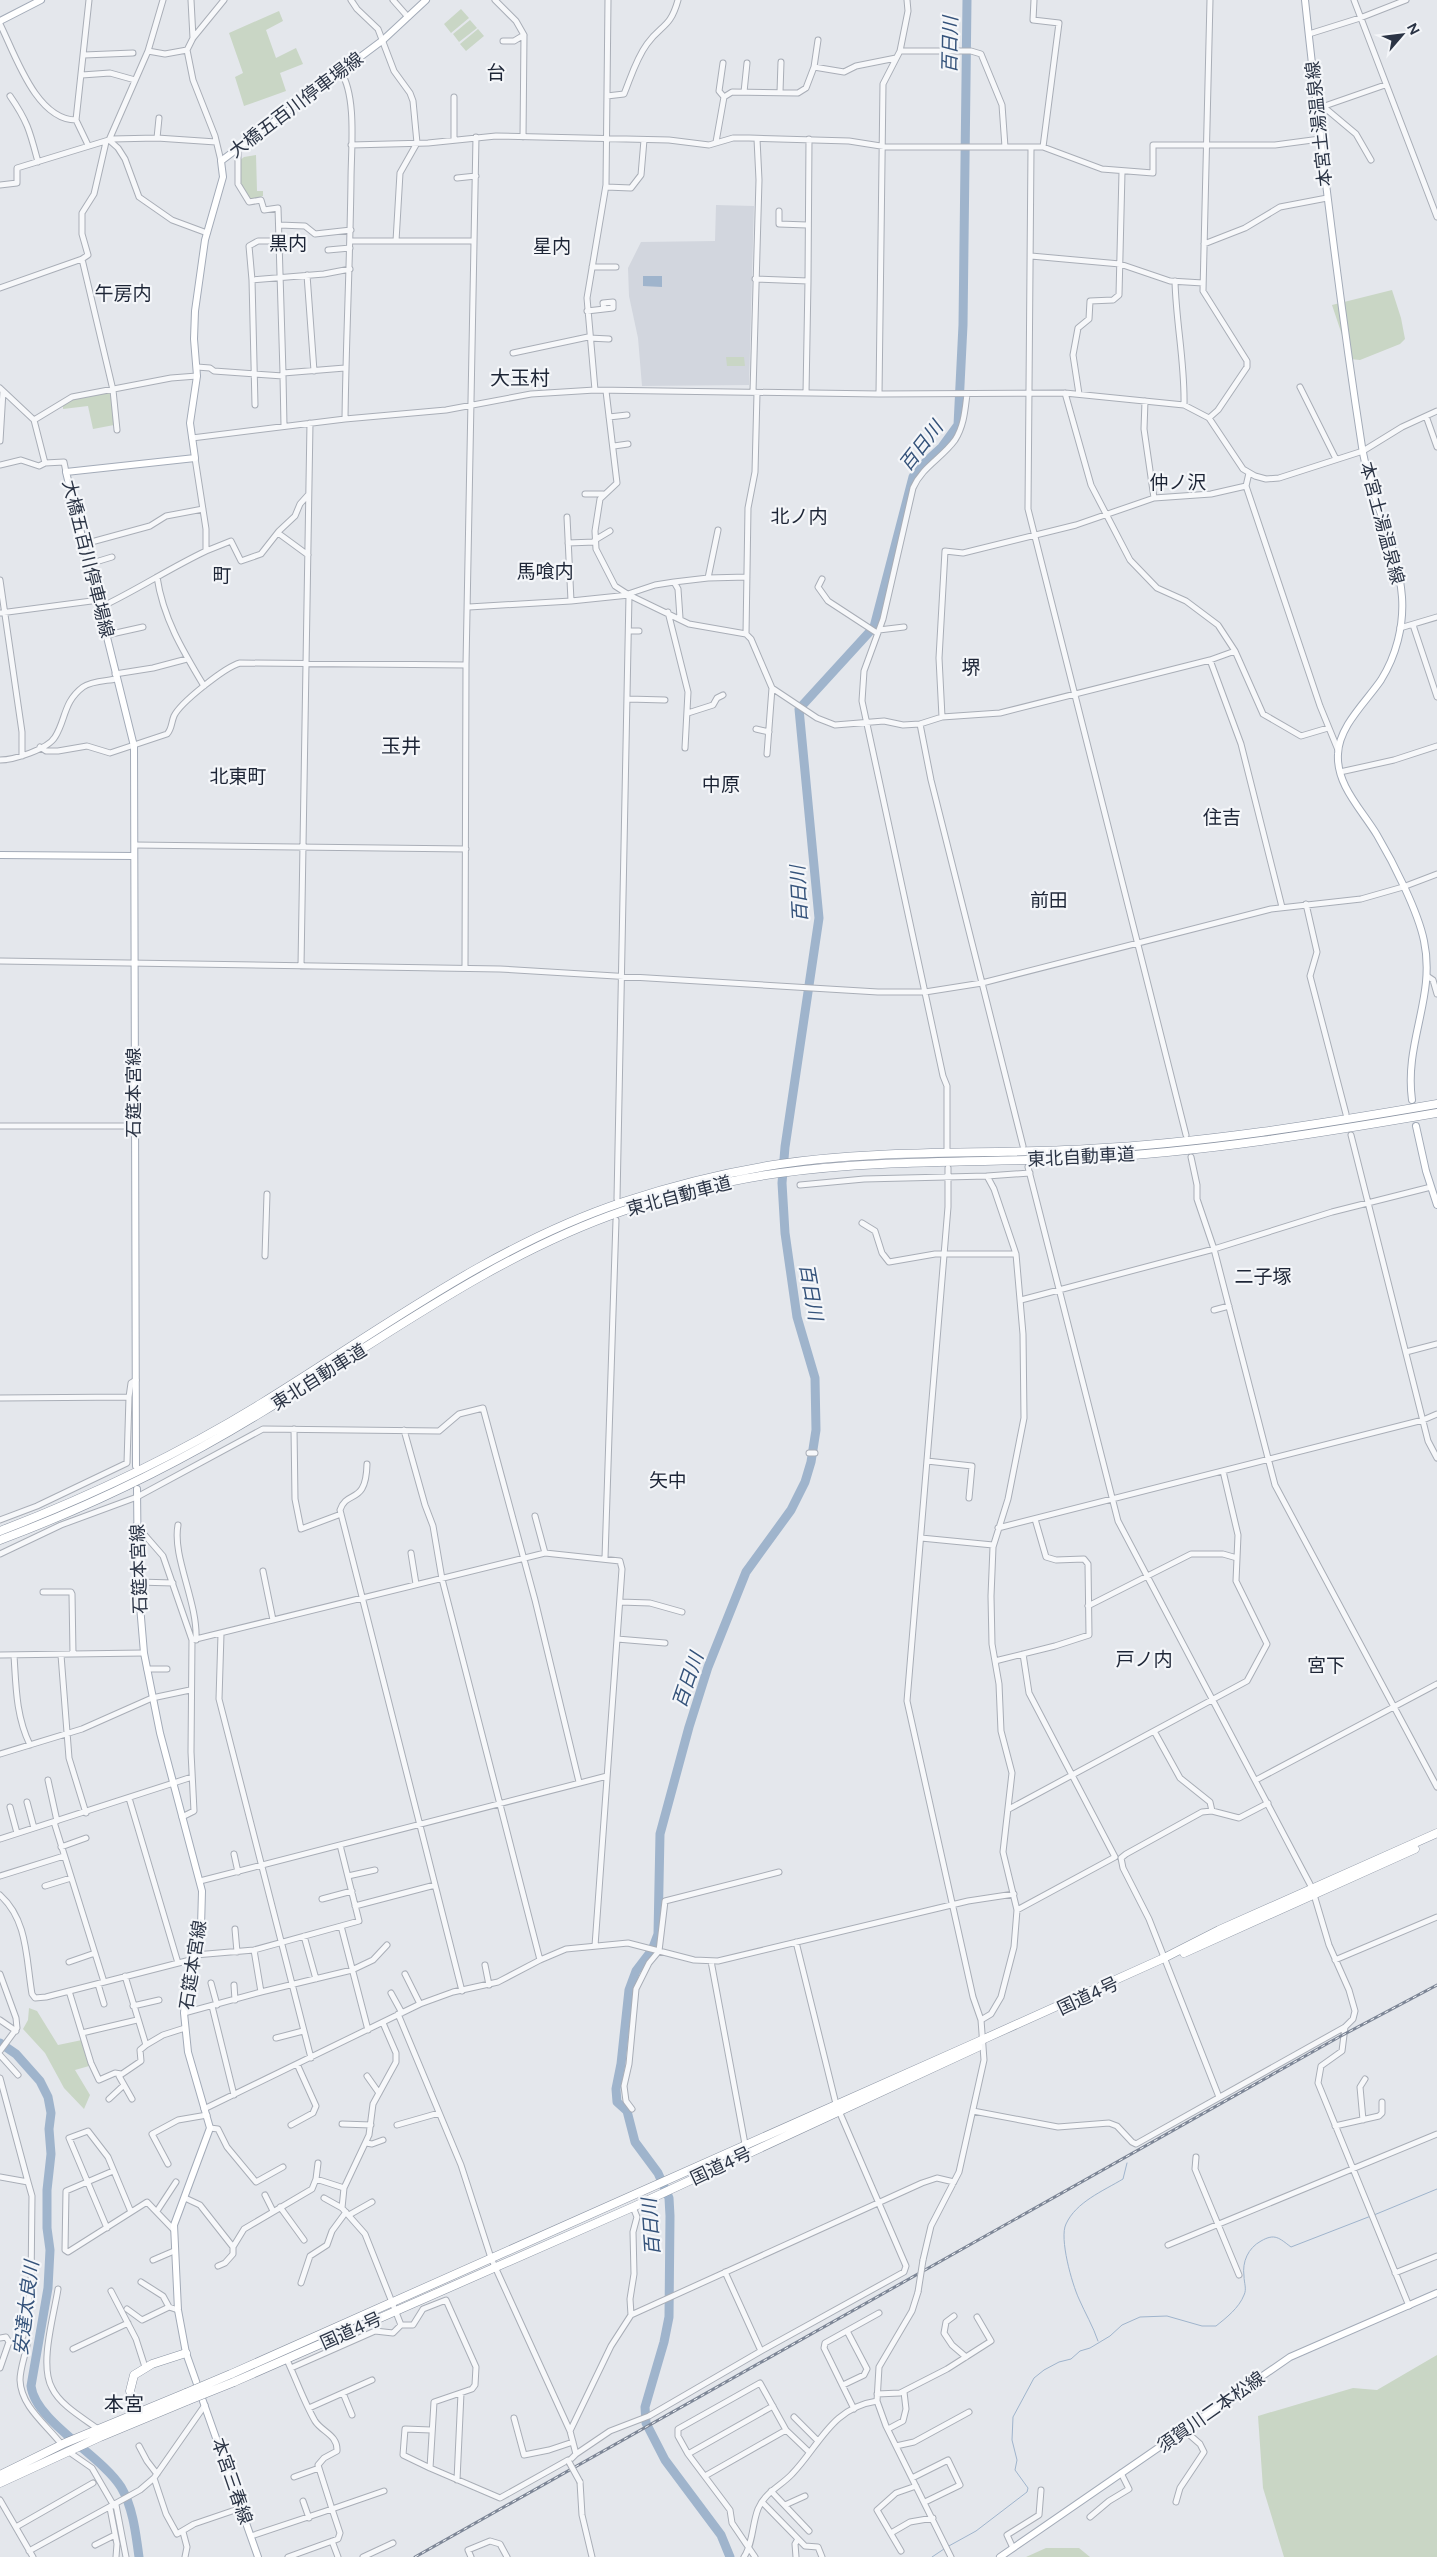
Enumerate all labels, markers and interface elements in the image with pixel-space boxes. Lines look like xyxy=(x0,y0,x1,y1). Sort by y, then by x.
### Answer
north arrow xyxy=(1377,10,1427,60)
water label: 百日川 xyxy=(938,14,962,74)
text: N xyxy=(1403,20,1423,38)
street label: 大橋五百川停車場線 xyxy=(225,47,367,163)
street label: 本宮土湯温泉線 xyxy=(1301,60,1337,188)
district label: 台 xyxy=(486,61,506,84)
district label: 黒内 xyxy=(269,232,307,255)
district label: 星内 xyxy=(533,235,571,258)
district label: 午房内 xyxy=(94,282,152,305)
district label: 大玉村 xyxy=(490,366,550,390)
water label: 百日川 xyxy=(894,415,949,476)
street label: 本宮土湯温泉線 xyxy=(1355,459,1409,587)
district label: 仲ノ沢 xyxy=(1149,471,1207,494)
street label: 大橋五百川停車場線 xyxy=(58,478,118,640)
district label: 北ノ内 xyxy=(770,505,828,528)
district label: 馬喰内 xyxy=(516,560,574,583)
district label: 町 xyxy=(212,564,232,587)
district label: 堺 xyxy=(961,656,981,679)
district label: 玉井 xyxy=(381,734,421,758)
district label: 北東町 xyxy=(209,765,267,788)
district label: 中原 xyxy=(702,773,740,796)
district label: 住吉 xyxy=(1203,806,1241,829)
water label: 百日川 xyxy=(786,863,812,923)
district label: 前田 xyxy=(1030,889,1068,912)
street label: 石筵本宮線 xyxy=(123,1048,145,1138)
street label: 東北自動車道 xyxy=(1026,1143,1136,1171)
street label: 東北自動車道 xyxy=(624,1171,734,1221)
water label: 百日川 xyxy=(795,1262,828,1324)
district label: 二子塚 xyxy=(1234,1265,1292,1288)
street label: 東北自動車道 xyxy=(267,1339,371,1415)
district label: 矢中 xyxy=(649,1469,687,1492)
street label: 石筵本宮線 xyxy=(126,1524,152,1614)
water label: 百日川 xyxy=(668,1647,709,1711)
district label: 戸ノ内 xyxy=(1115,1648,1173,1671)
district label: 宮下 xyxy=(1307,1654,1345,1677)
street label: 石筵本宮線 xyxy=(175,1919,211,2011)
street label: 国道4号 xyxy=(1054,1972,1122,2020)
street label: 国道4号 xyxy=(687,2142,755,2190)
water label: 百日川 xyxy=(637,2196,664,2256)
water label: 安達太良川 xyxy=(9,2257,43,2357)
street label: 国道4号 xyxy=(317,2308,385,2354)
street label: 須賀川二本松線 xyxy=(1153,2367,1269,2457)
district label: 本宮 xyxy=(104,2392,144,2416)
street label: 本宮三春線 xyxy=(207,2435,257,2527)

